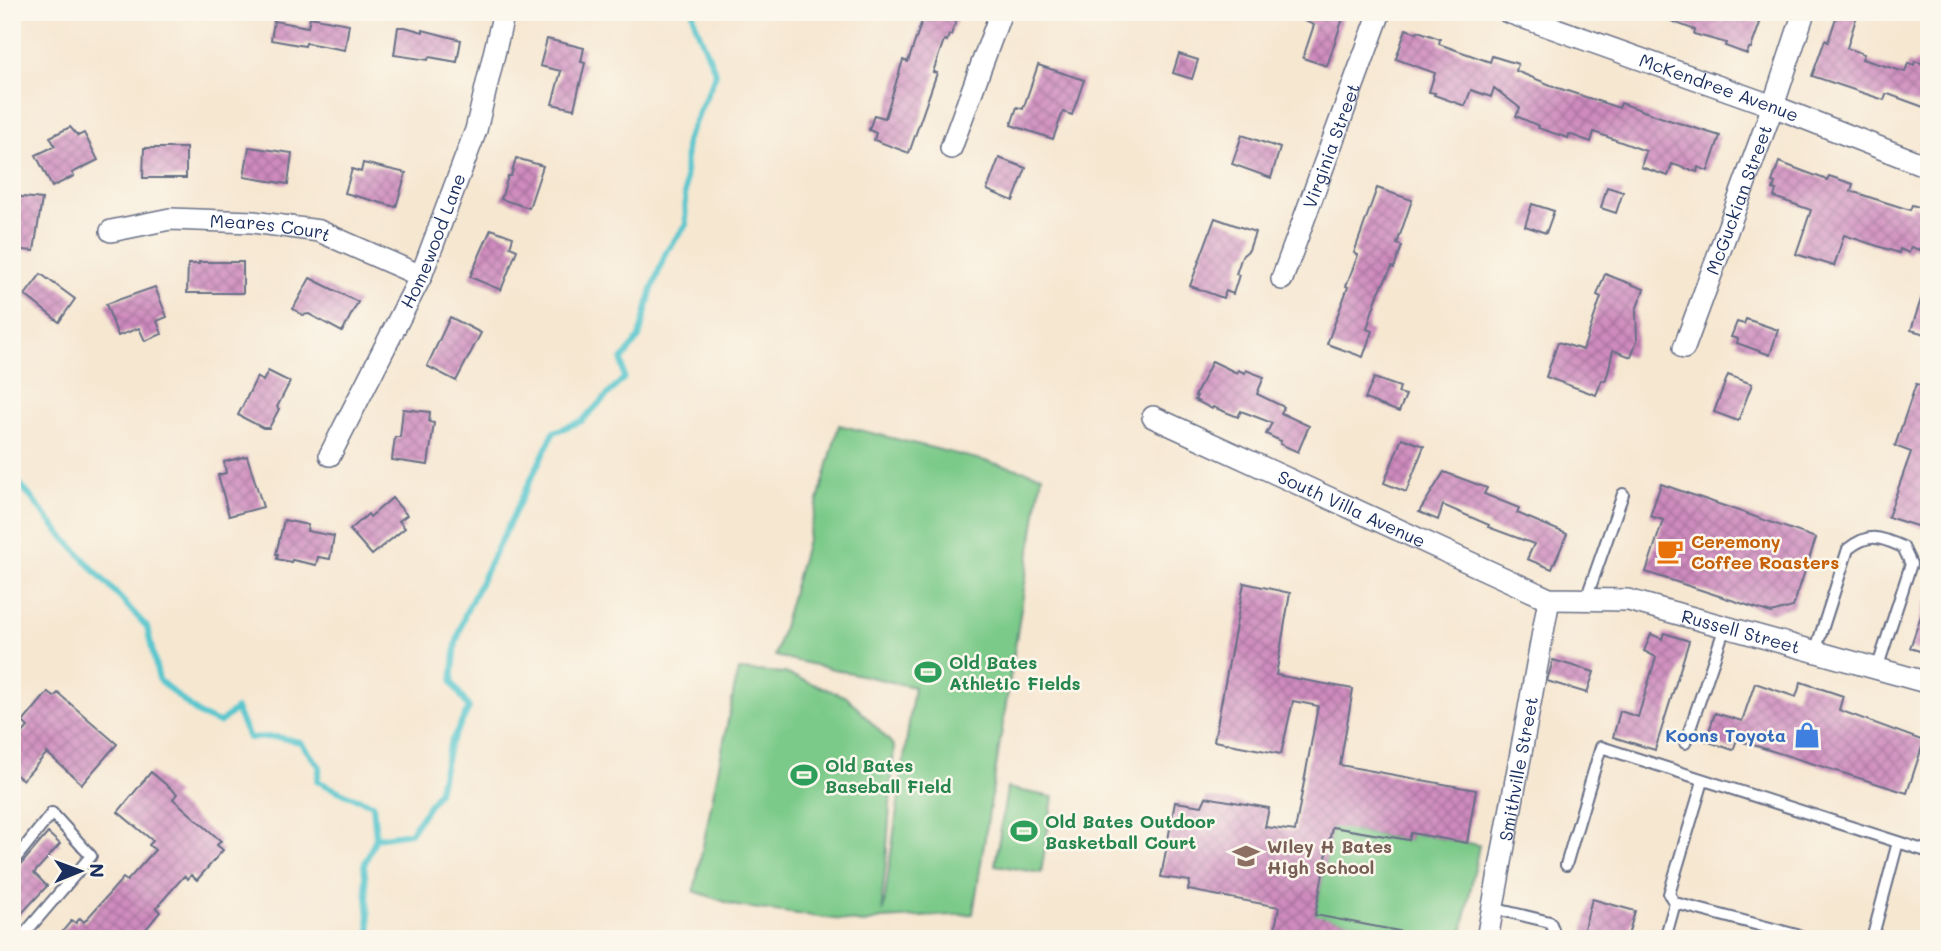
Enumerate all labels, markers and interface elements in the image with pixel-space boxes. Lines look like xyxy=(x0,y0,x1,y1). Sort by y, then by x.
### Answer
street label: McKendree Avenue xyxy=(1636,48,1802,127)
street label: Virginia Street xyxy=(1297,80,1365,212)
street label: McGuckian Street xyxy=(1700,121,1777,278)
street label: Homewood Lane xyxy=(395,170,471,312)
street label: Meares Court xyxy=(209,208,335,247)
street label: South Villa Avenue xyxy=(1274,464,1430,553)
place label: Ceremony Coffee Roasters xyxy=(1691,529,1839,574)
cafe icon: Ceremony Coffee Roasters xyxy=(1655,536,1685,566)
street label: Russell Street xyxy=(1679,603,1803,659)
place label: Old Bates Athletic Fields xyxy=(949,650,1081,695)
sports icon: Old Bates Athletic Fields xyxy=(913,657,943,687)
street label: Smithville Street xyxy=(1493,695,1543,843)
shop icon: Koons Toyota xyxy=(1792,720,1822,750)
place label: Koons Toyota xyxy=(1665,723,1786,747)
place label: Old Bates Baseball Field xyxy=(825,753,951,798)
sports icon: Old Bates Baseball Field xyxy=(789,760,819,790)
place label: Old Bates Outdoor Basketball Court xyxy=(1045,809,1215,854)
sports icon: Old Bates Outdoor Basketball Court xyxy=(1009,816,1039,846)
place label: Wiley H Bates High School xyxy=(1267,834,1392,879)
north arrow xyxy=(46,836,116,906)
school or university icon: Wiley H Bates High School xyxy=(1231,841,1261,871)
text: N xyxy=(85,863,110,878)

